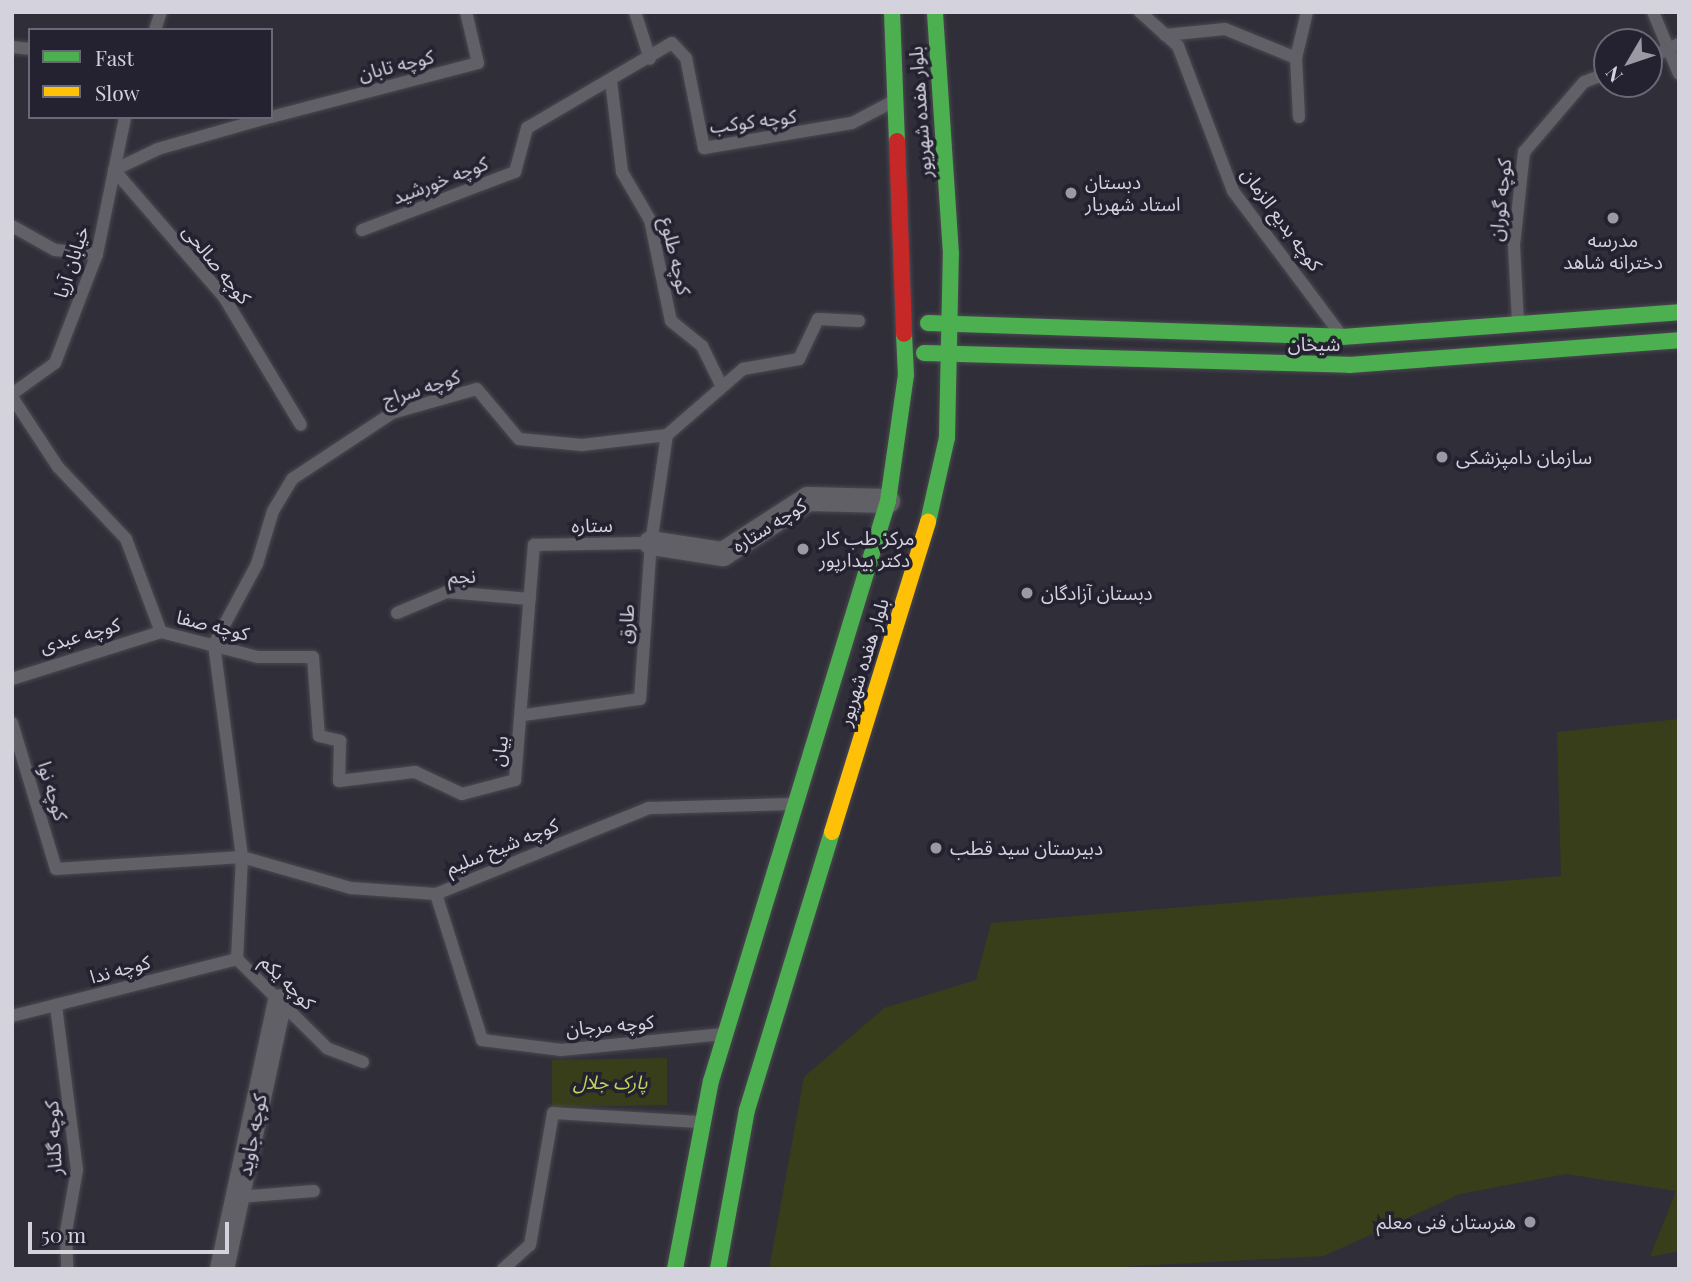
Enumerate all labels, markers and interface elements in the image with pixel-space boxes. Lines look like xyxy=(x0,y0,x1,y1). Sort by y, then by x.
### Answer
legend xyxy=(28,28,273,119)
north arrow xyxy=(1593,28,1663,98)
text: Fast xyxy=(95,43,134,71)
street label: کوچه تابان xyxy=(356,45,436,85)
street label: بلوار هفده شهریور xyxy=(904,45,936,179)
text: N xyxy=(1599,61,1628,88)
text: Slow xyxy=(95,78,140,106)
street label: کوچه کوکب xyxy=(708,104,798,138)
street label: کوچه خورشید xyxy=(389,151,491,209)
street label: کوچه گوران xyxy=(1484,158,1516,242)
street label: کوچه بدیع الزمان xyxy=(1237,163,1327,275)
place label: دبستان استاد شهریار xyxy=(1085,171,1180,215)
marker: دبستان استاد شهریار xyxy=(1063,185,1079,201)
marker: مدرسه دخترانه شاهد xyxy=(1605,210,1621,226)
street label: کوچه طلوع xyxy=(656,215,696,297)
street label: کوچه صالحی xyxy=(178,220,256,308)
street label: خیابان آریا xyxy=(49,223,93,301)
place label: مدرسه دخترانه شاهد xyxy=(1563,229,1663,273)
street label: شیخان xyxy=(1288,333,1340,355)
street label: کوچه سراج xyxy=(379,365,463,411)
place label: سازمان دامپزشکی xyxy=(1456,446,1592,468)
marker: سازمان دامپزشکی xyxy=(1434,449,1450,465)
street label: کوچه ستاره xyxy=(728,493,810,557)
street label: ستاره xyxy=(571,513,613,537)
place label: مرکز طب کار دکتر بیدارپور xyxy=(819,527,915,571)
marker: مرکز طب کار دکتر بیدارپور xyxy=(793,539,813,559)
street label: نجم xyxy=(448,564,476,588)
place label: دبستان آزادگان xyxy=(1041,582,1153,604)
marker: دبستان آزادگان xyxy=(1019,585,1035,601)
street label: بلوار هفده شهریور xyxy=(833,596,893,728)
street label: طارق xyxy=(613,604,639,644)
street label: کوچه صفا xyxy=(174,605,252,645)
street label: کوچه عبدی xyxy=(37,613,123,657)
street label: بیان xyxy=(486,734,512,768)
street label: کوچه نوا xyxy=(33,759,73,823)
street label: کوچه شیخ سلیم xyxy=(442,813,562,879)
place label: دبیرستان سید قطب xyxy=(950,837,1103,859)
marker: دبیرستان سید قطب xyxy=(928,840,944,856)
street label: کوچه ندا xyxy=(87,950,153,988)
street label: کوچه یکم xyxy=(256,950,320,1014)
street label: کوچه مرجان xyxy=(565,1010,655,1040)
park label: پارک جلال xyxy=(573,1071,647,1093)
street label: کوچه جاوید xyxy=(233,1092,271,1178)
street label: کوچه گلنار xyxy=(40,1100,66,1176)
scale bar xyxy=(32,1208,233,1252)
place label: هنرستان فنی معلم xyxy=(1376,1211,1516,1233)
marker: هنرستان فنی معلم xyxy=(1522,1214,1538,1230)
text: 50 m xyxy=(41,1220,86,1248)

